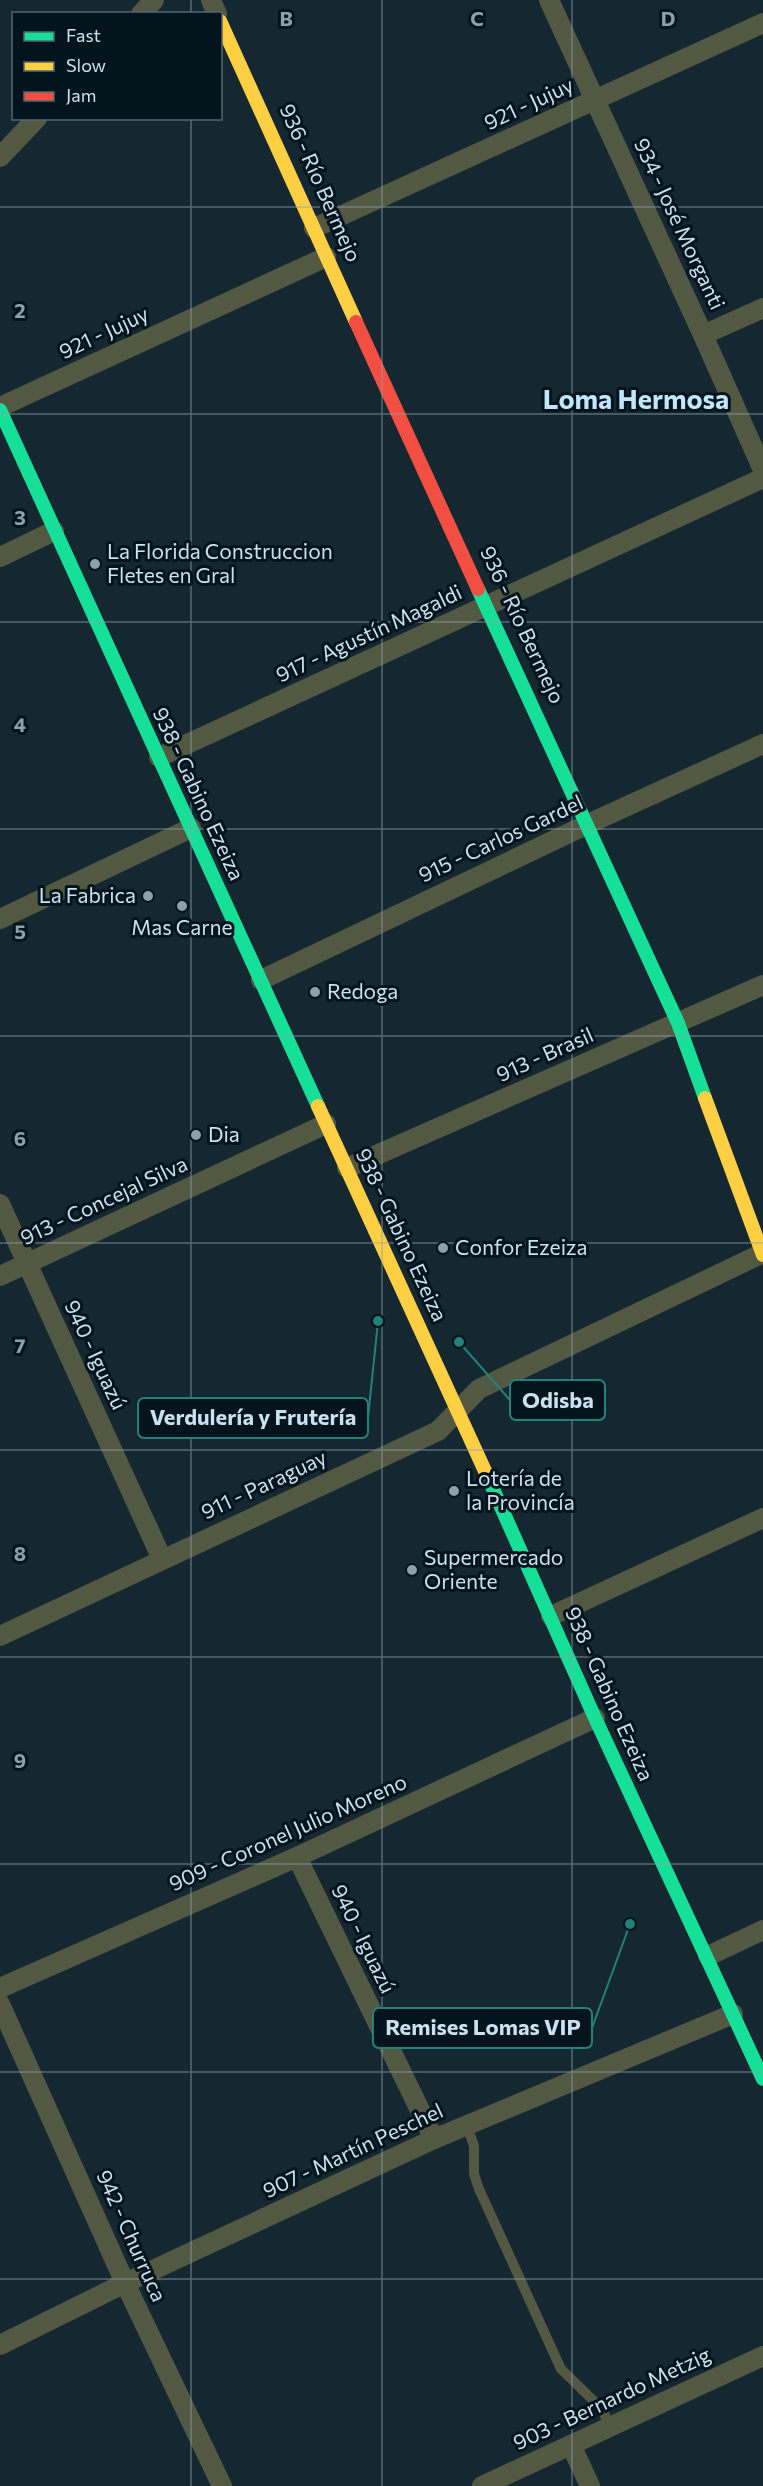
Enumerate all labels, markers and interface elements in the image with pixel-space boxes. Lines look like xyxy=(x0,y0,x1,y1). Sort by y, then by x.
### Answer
text: B xyxy=(279,6,293,30)
text: C xyxy=(470,6,484,30)
text: D xyxy=(661,6,675,30)
legend xyxy=(12,12,222,120)
text: Fast xyxy=(66,24,101,46)
text: Slow xyxy=(66,54,106,76)
street label: 921 - Jujuy xyxy=(480,71,577,134)
text: Jam xyxy=(66,84,96,106)
street label: 936 - Río Bermejo xyxy=(275,99,368,265)
street label: 934 - José Morganti xyxy=(630,134,731,313)
text: 2 xyxy=(14,298,26,322)
street label: 921 - Jujuy xyxy=(55,300,152,363)
district label: Loma Hermosa xyxy=(543,382,729,415)
text: 3 xyxy=(14,505,26,529)
place label: La Florida Construccion Fletes en Gral xyxy=(107,538,333,587)
street label: 936 - Río Bermejo xyxy=(476,542,571,707)
marker: La Florida Construccion Fletes en Gral xyxy=(88,557,102,571)
street label: 917 - Agustín Magaldi xyxy=(271,579,465,687)
street label: 938 - Gabino Ezeiza xyxy=(148,703,250,884)
text: 4 xyxy=(14,712,26,736)
street label: 915 - Carlos Gardel xyxy=(414,789,587,887)
place label: La Fabrica xyxy=(39,882,136,907)
marker: La Fabrica xyxy=(141,889,155,903)
marker: Mas Carne xyxy=(175,899,189,913)
place label: Mas Carne xyxy=(131,914,233,939)
text: 5 xyxy=(14,919,26,943)
place label: Redoga xyxy=(327,978,398,1003)
marker: Redoga xyxy=(308,985,322,999)
street label: 913 - Brasil xyxy=(492,1021,597,1086)
place label: Dia xyxy=(208,1121,240,1146)
text: 6 xyxy=(14,1126,26,1150)
marker: Dia xyxy=(189,1128,203,1142)
street label: 938 - Gabino Ezeiza xyxy=(351,1144,453,1325)
street label: 913 - Concejal Silva xyxy=(16,1150,191,1249)
place label: Confor Ezeiza xyxy=(455,1234,587,1259)
marker: Confor Ezeiza xyxy=(436,1241,450,1255)
street label: 940 - Iguazú xyxy=(60,1296,133,1413)
text: 7 xyxy=(15,1333,26,1357)
callout: Odisba xyxy=(510,1380,605,1420)
text: Odisba xyxy=(522,1386,594,1413)
callout: Verdulería y Frutería xyxy=(138,1398,368,1438)
text: Verdulería y Frutería xyxy=(150,1403,356,1430)
street label: 911 - Paraguay xyxy=(197,1444,330,1524)
place label: Lotería de la Provincía xyxy=(466,1465,575,1514)
marker: Lotería de la Provincía xyxy=(447,1484,461,1498)
text: 8 xyxy=(14,1541,26,1565)
place label: Supermercado Oriente xyxy=(424,1544,563,1593)
marker: Supermercado Oriente xyxy=(405,1563,419,1577)
street label: 938 - Gabino Ezeiza xyxy=(561,1602,660,1784)
text: 9 xyxy=(14,1748,26,1772)
street label: 909 - Coronel Julio Moreno xyxy=(165,1768,410,1895)
street label: 940 - Iguazú xyxy=(327,1880,401,1997)
callout: Remises Lomas VIP xyxy=(373,2008,592,2048)
text: Remises Lomas VIP xyxy=(385,2013,581,2040)
street label: 907 - Martín Peschel xyxy=(258,2097,446,2202)
street label: 942 - Churruca xyxy=(92,2166,173,2305)
street label: 903 - Bernardo Metzig xyxy=(509,2341,714,2454)

